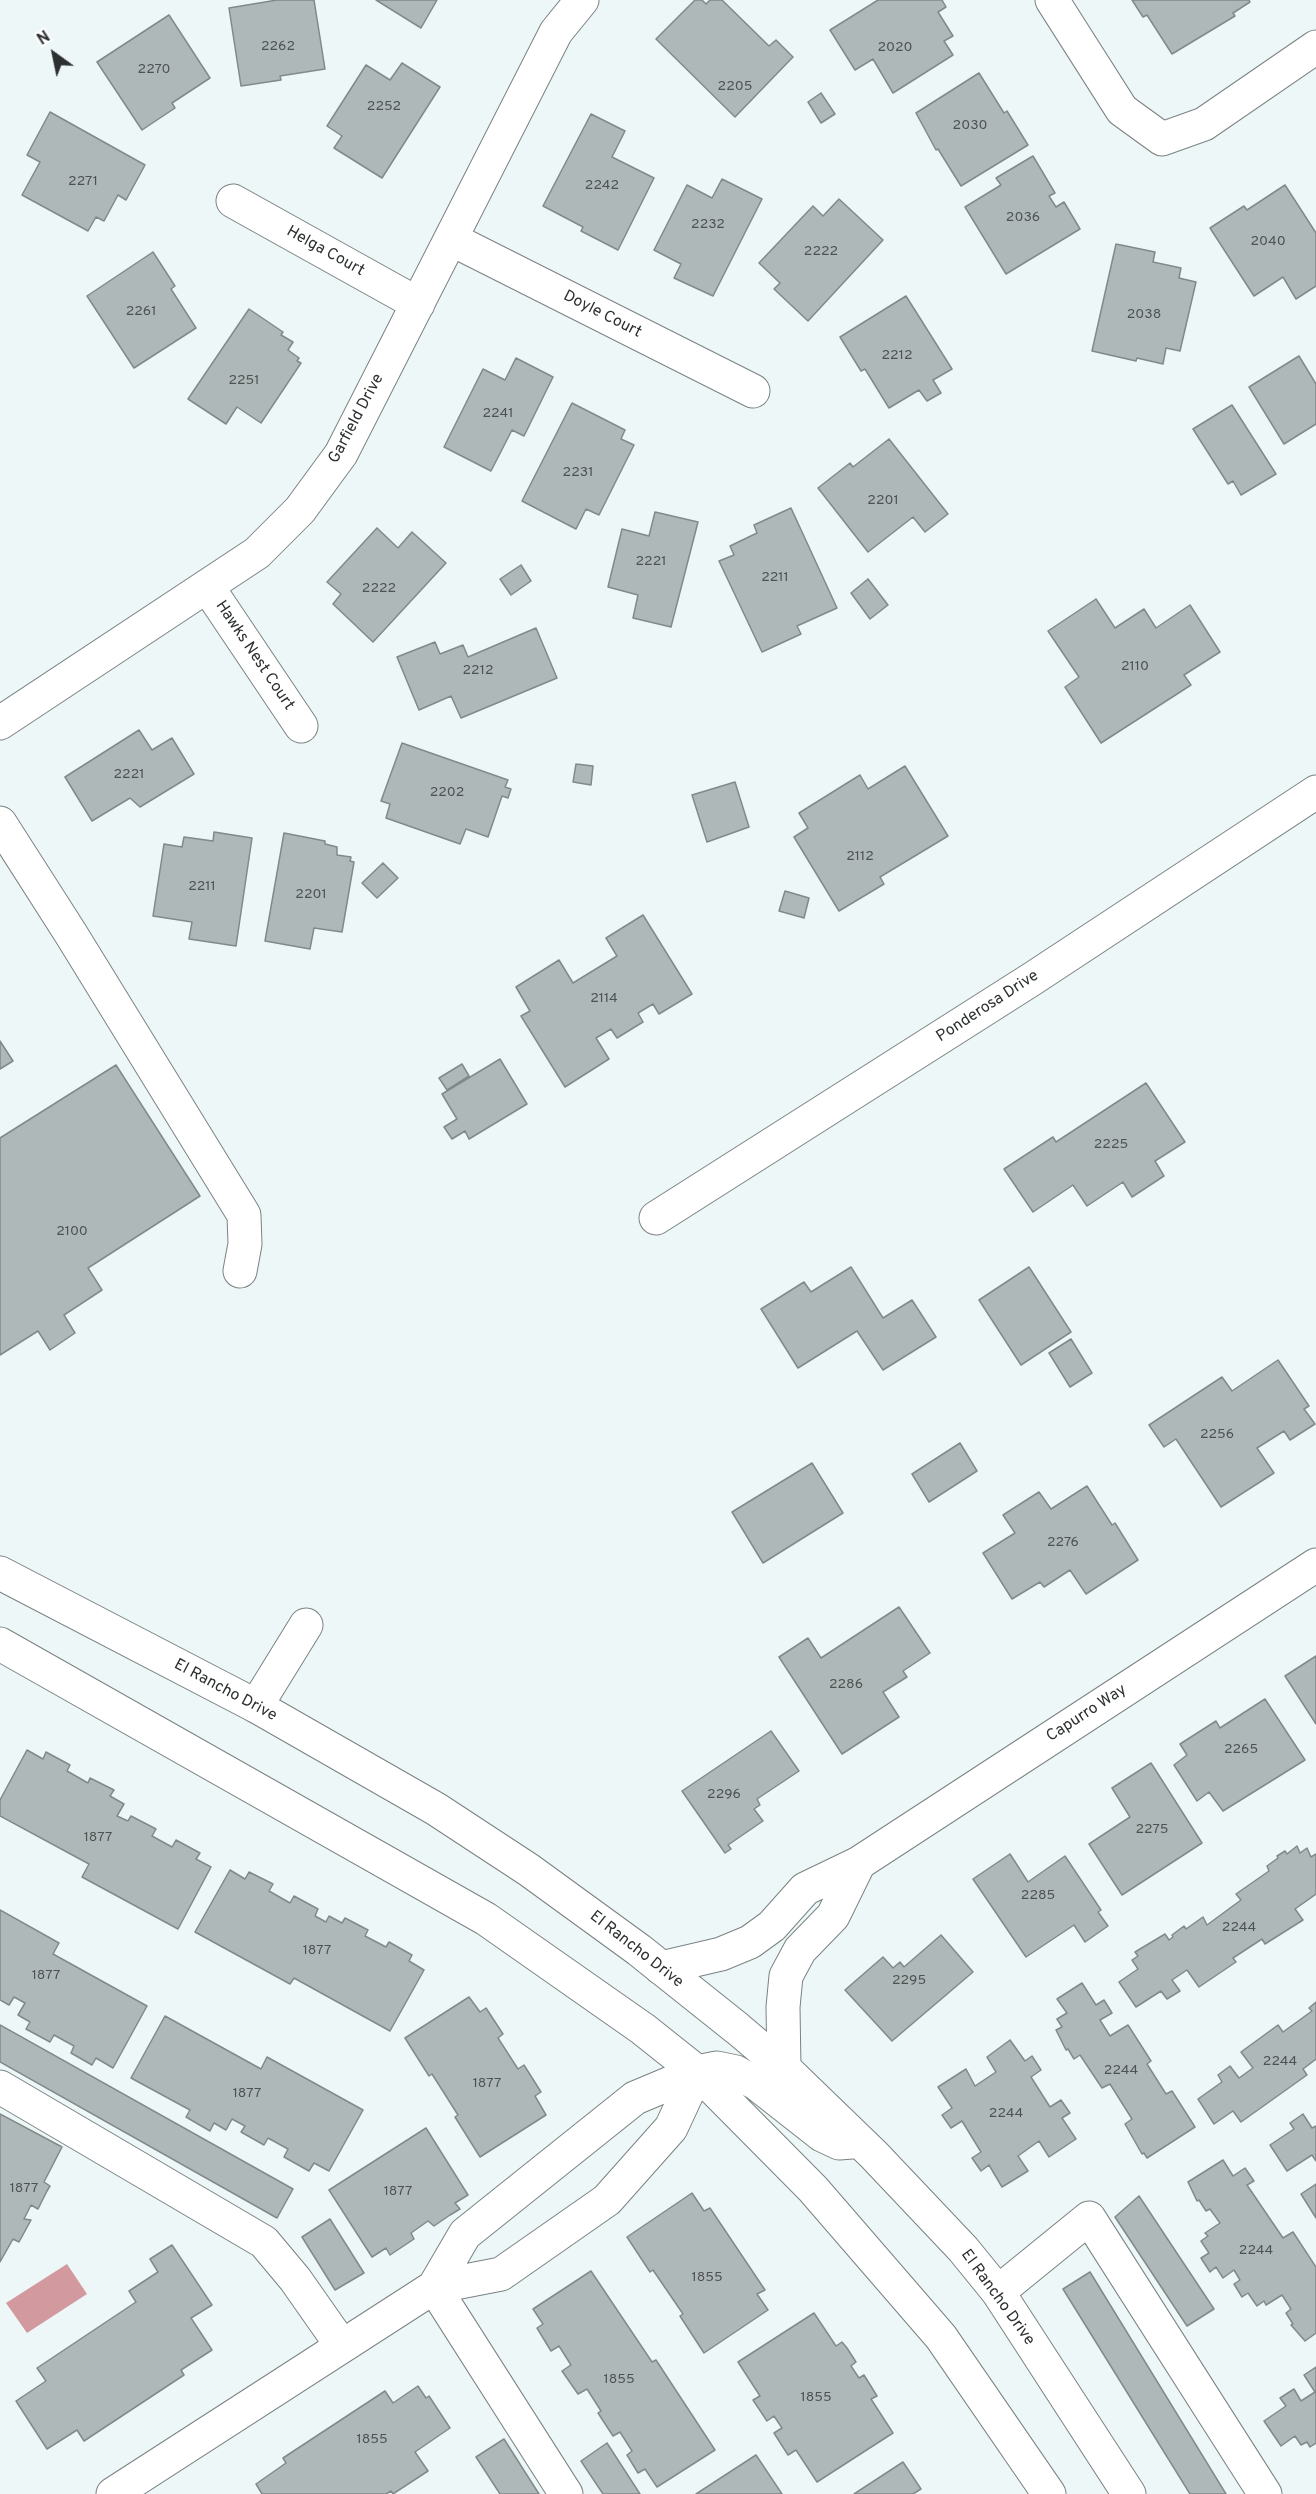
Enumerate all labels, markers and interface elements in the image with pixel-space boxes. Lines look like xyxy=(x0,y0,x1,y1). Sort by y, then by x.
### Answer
north arrow xyxy=(24,24,84,84)
text: N xyxy=(34,27,54,50)
house number: 2262 xyxy=(261,39,295,55)
house number: 2020 xyxy=(877,40,913,56)
house number: 2270 xyxy=(138,62,170,78)
house number: 2205 xyxy=(718,79,752,95)
house number: 2252 xyxy=(367,99,401,115)
house number: 2030 xyxy=(953,118,987,134)
house number: 2271 xyxy=(68,174,98,190)
house number: 2242 xyxy=(585,178,619,194)
house number: 2036 xyxy=(1006,210,1040,226)
house number: 2232 xyxy=(691,217,725,233)
street label: Helga Court xyxy=(283,223,367,281)
house number: 2040 xyxy=(1250,234,1286,250)
house number: 2222 xyxy=(804,244,838,260)
street label: Doyle Court xyxy=(559,287,645,343)
house number: 2261 xyxy=(126,304,156,320)
house number: 2038 xyxy=(1127,307,1161,323)
house number: 2212 xyxy=(882,348,912,364)
street label: Garfield Drive xyxy=(325,371,389,467)
house number: 2251 xyxy=(228,373,260,389)
house number: 2241 xyxy=(483,406,513,422)
house number: 2231 xyxy=(563,465,593,481)
house number: 2201 xyxy=(867,493,899,509)
house number: 2221 xyxy=(636,554,666,570)
house number: 2211 xyxy=(761,570,789,586)
house number: 2222 xyxy=(362,581,396,597)
street label: Hawks Nest Court xyxy=(210,598,298,714)
house number: 2110 xyxy=(1121,659,1149,675)
house number: 2212 xyxy=(463,663,493,679)
house number: 2221 xyxy=(114,767,144,783)
house number: 2202 xyxy=(430,785,464,801)
house number: 2112 xyxy=(846,849,874,865)
house number: 2211 xyxy=(188,879,216,895)
house number: 2201 xyxy=(295,887,327,903)
street label: Ponderosa Drive xyxy=(933,967,1043,1047)
house number: 2114 xyxy=(590,991,618,1007)
house number: 2225 xyxy=(1094,1137,1128,1153)
house number: 2100 xyxy=(56,1224,88,1240)
house number: 2256 xyxy=(1200,1427,1234,1443)
house number: 2276 xyxy=(1047,1535,1079,1551)
street label: El Rancho Drive xyxy=(170,1656,280,1726)
house number: 2286 xyxy=(829,1677,863,1693)
street label: Capurro Way xyxy=(1043,1681,1131,1747)
house number: 2265 xyxy=(1224,1742,1258,1758)
house number: 2296 xyxy=(707,1787,741,1803)
house number: 2275 xyxy=(1136,1822,1168,1838)
house number: 1877 xyxy=(84,1830,112,1846)
house number: 2285 xyxy=(1021,1888,1055,1904)
street label: El Rancho Drive xyxy=(585,1907,687,1993)
house number: 2244 xyxy=(1222,1920,1256,1936)
house number: 1877 xyxy=(303,1943,331,1959)
house number: 1877 xyxy=(32,1968,60,1984)
house number: 2295 xyxy=(892,1973,926,1989)
house number: 2244 xyxy=(1263,2054,1297,2070)
house number: 2244 xyxy=(1104,2063,1138,2079)
house number: 1877 xyxy=(473,2076,501,2092)
house number: 1877 xyxy=(233,2086,261,2102)
house number: 2244 xyxy=(989,2106,1023,2122)
house number: 1877 xyxy=(10,2181,38,2197)
house number: 1877 xyxy=(384,2184,412,2200)
house number: 2244 xyxy=(1239,2243,1273,2259)
street label: El Rancho Drive xyxy=(956,2246,1038,2350)
house number: 1855 xyxy=(691,2270,723,2286)
house number: 1855 xyxy=(603,2372,635,2388)
house number: 1855 xyxy=(800,2390,832,2406)
house number: 1855 xyxy=(356,2432,388,2448)

